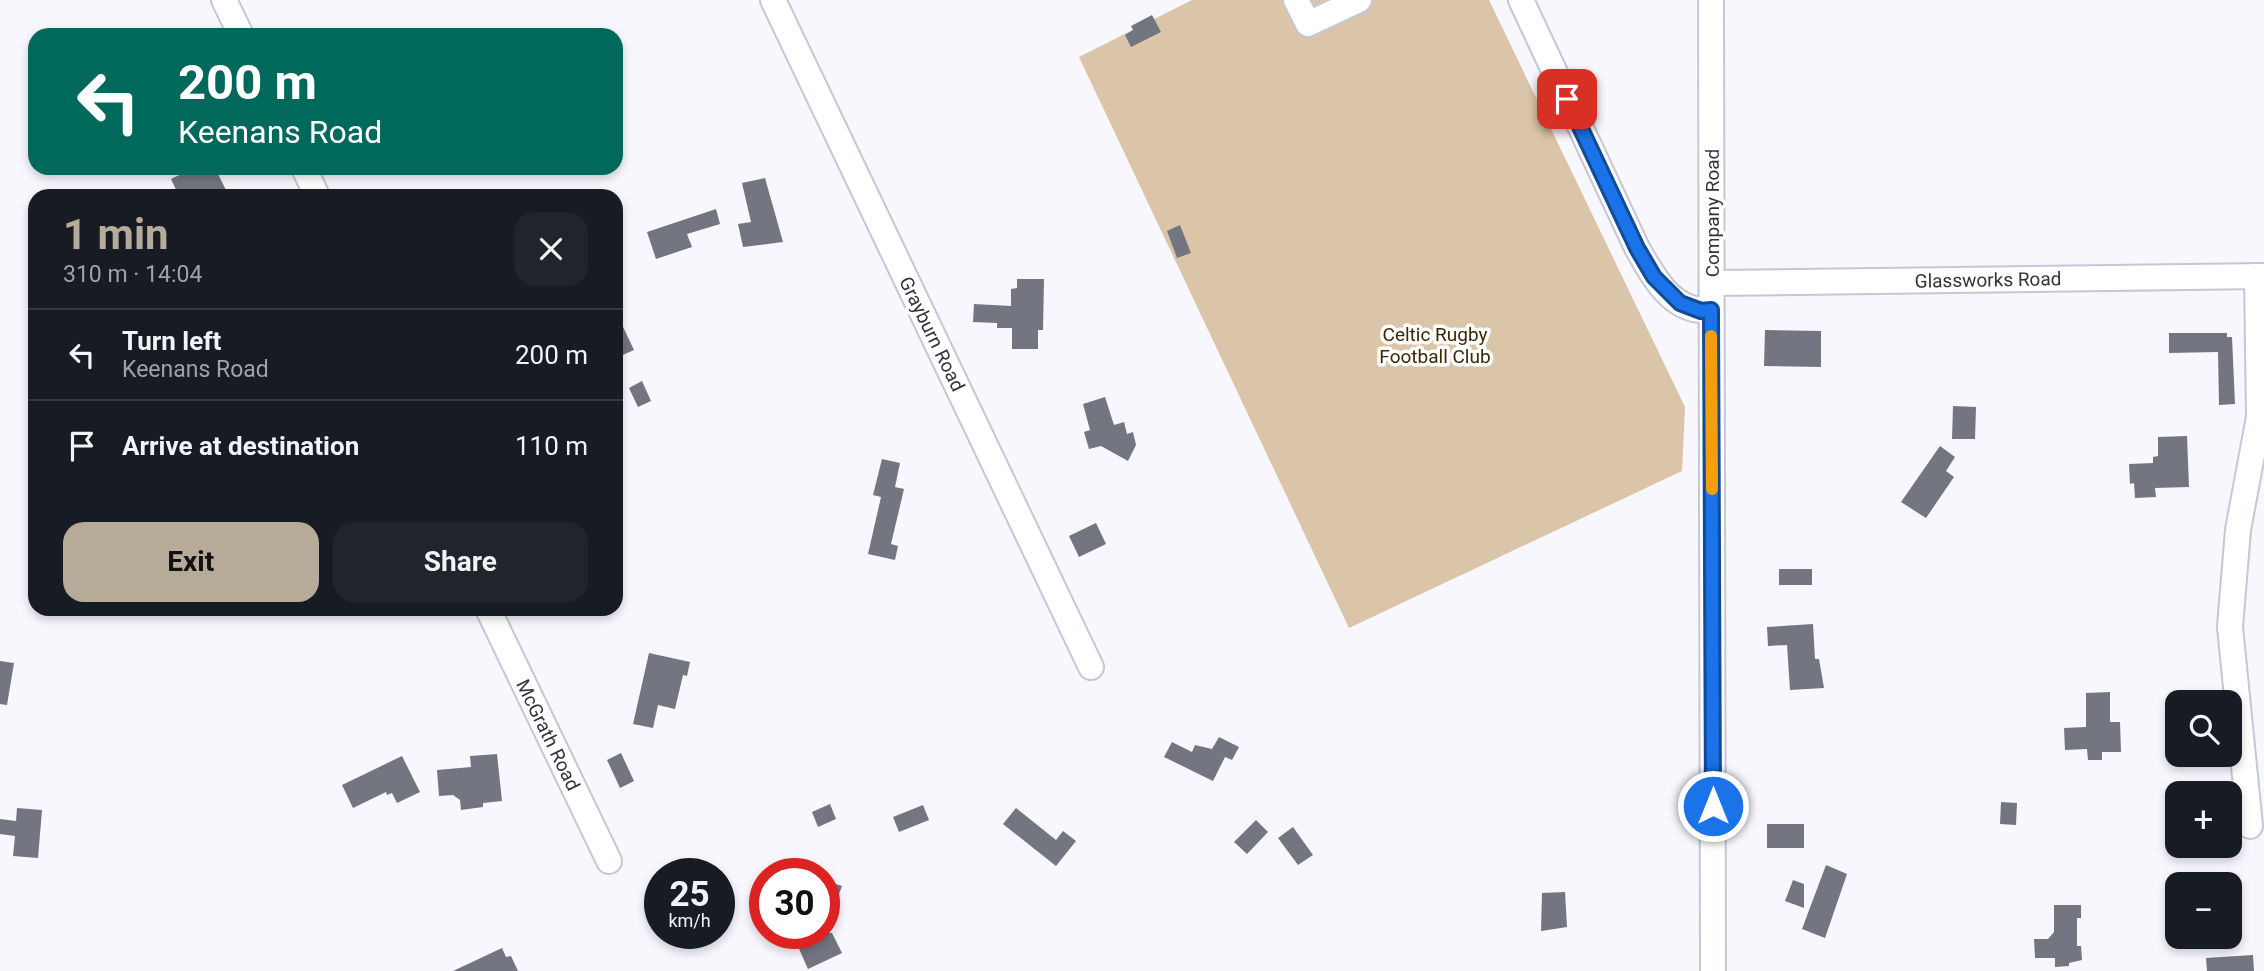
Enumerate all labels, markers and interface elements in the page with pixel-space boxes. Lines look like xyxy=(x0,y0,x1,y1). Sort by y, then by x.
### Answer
text: 200 m xyxy=(178,54,317,111)
icon: left xyxy=(63,56,154,147)
pin xyxy=(1537,69,1597,129)
icon: arrive xyxy=(1548,80,1586,118)
text: Keenans Road xyxy=(178,113,382,151)
street label: Company Road xyxy=(1701,149,1724,277)
text: 1 min xyxy=(63,210,169,259)
button: close xyxy=(514,212,588,286)
text: 310 m · 14:04 xyxy=(63,261,202,288)
street label: Glassworks Road xyxy=(1914,267,2062,293)
street label: Grayburn Road xyxy=(894,273,970,395)
park label: Celtic Rugby Football Club xyxy=(1379,323,1491,368)
text: Turn left xyxy=(122,326,221,356)
icon: left xyxy=(63,336,101,374)
text: 200 m xyxy=(515,340,588,370)
text: Keenans Road xyxy=(122,356,269,383)
icon: arrive xyxy=(63,427,101,465)
text: Arrive at destination xyxy=(122,431,359,461)
text: 110 m xyxy=(515,431,588,461)
button: Exit xyxy=(63,522,319,602)
button: Share xyxy=(333,522,588,602)
street label: McGrath Road xyxy=(511,676,585,794)
map controls xyxy=(2165,690,2242,949)
button: search xyxy=(2165,690,2242,767)
position arrow xyxy=(1676,769,1750,843)
button: + xyxy=(2165,781,2242,858)
speed limit sign: 30 xyxy=(749,858,840,949)
button: − xyxy=(2165,872,2242,949)
text: 25 xyxy=(669,874,710,915)
text: km/h xyxy=(668,910,711,931)

